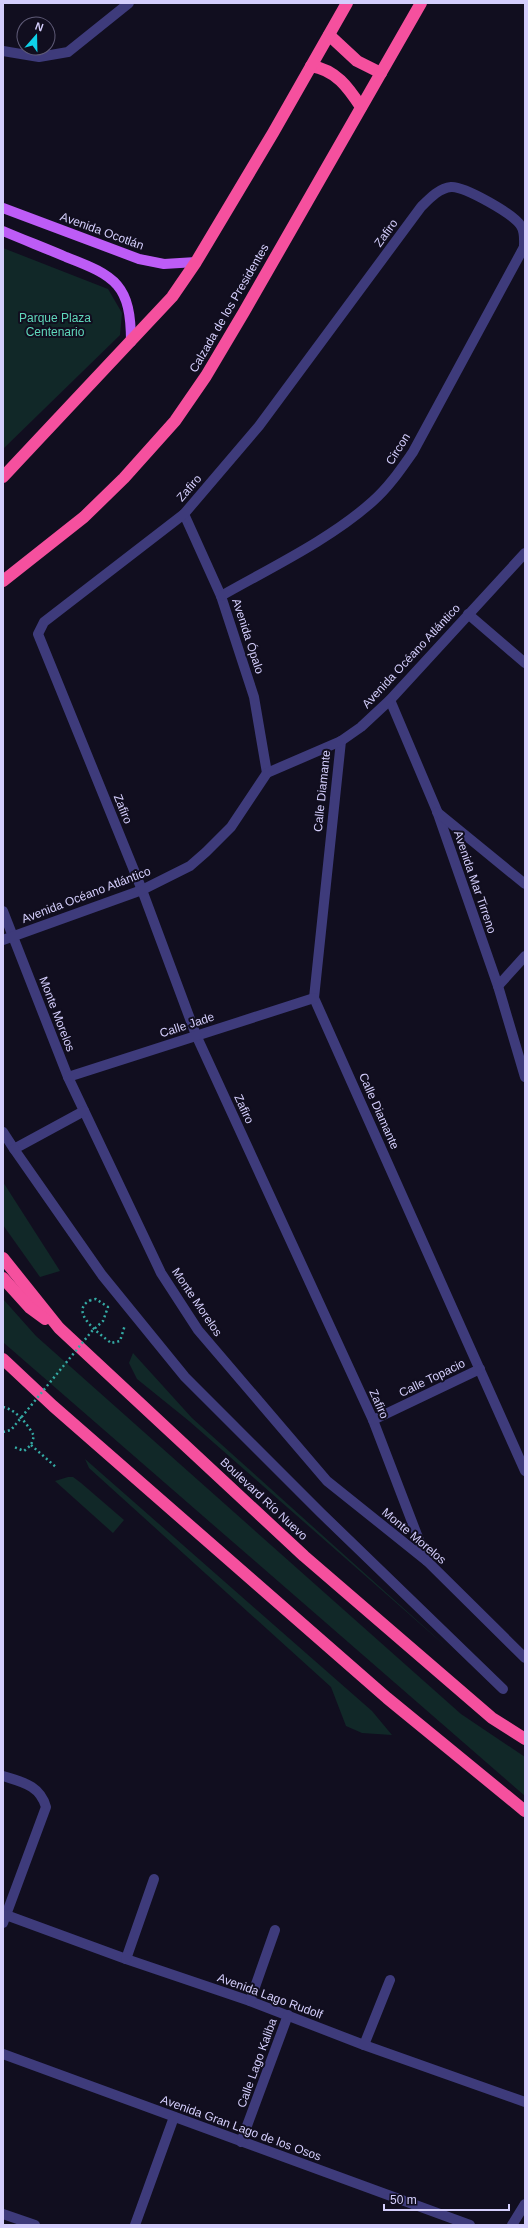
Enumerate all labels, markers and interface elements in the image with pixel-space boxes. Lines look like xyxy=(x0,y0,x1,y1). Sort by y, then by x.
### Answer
north arrow xyxy=(16,16,56,56)
text: N xyxy=(34,20,45,34)
street label: Avenida Ocotlán xyxy=(58,209,146,253)
street label: Zafiro xyxy=(371,216,401,250)
street label: Calzada de los Presidentes xyxy=(186,241,272,375)
park label: Parque Plaza Centenario xyxy=(19,311,91,339)
street label: Circon xyxy=(383,431,413,467)
street label: Zafiro xyxy=(174,472,205,504)
street label: Avenida Ópalo xyxy=(229,596,268,676)
street label: Avenida Océano Atlántico xyxy=(359,601,463,711)
street label: Calle Diamante xyxy=(311,749,333,833)
street label: Zafiro xyxy=(111,792,135,826)
street label: Avenida Mar Tirreno xyxy=(451,829,499,936)
street label: Avenida Océano Atlántico xyxy=(19,864,153,926)
street label: Monte Morelos xyxy=(36,974,78,1054)
street label: Calle Jade xyxy=(158,1009,216,1040)
street label: Calle Diamante xyxy=(356,1071,402,1152)
street label: Zafiro xyxy=(231,1092,257,1126)
street label: Monte Morelos xyxy=(169,1265,225,1339)
street label: Calle Topacio xyxy=(397,1356,468,1400)
street label: Zafiro xyxy=(366,1387,392,1421)
street label: Boulevard Río Nuevo xyxy=(218,1455,311,1543)
street label: Monte Morelos xyxy=(379,1505,449,1567)
street label: Avenida Lago Rudolf xyxy=(215,1970,325,2022)
street label: Calle Lago Kaliba xyxy=(234,2016,280,2110)
street label: Avenida Gran Lago de los Osos xyxy=(159,2092,323,2164)
scale bar xyxy=(384,2186,509,2212)
text: 50 m xyxy=(390,2193,417,2207)

